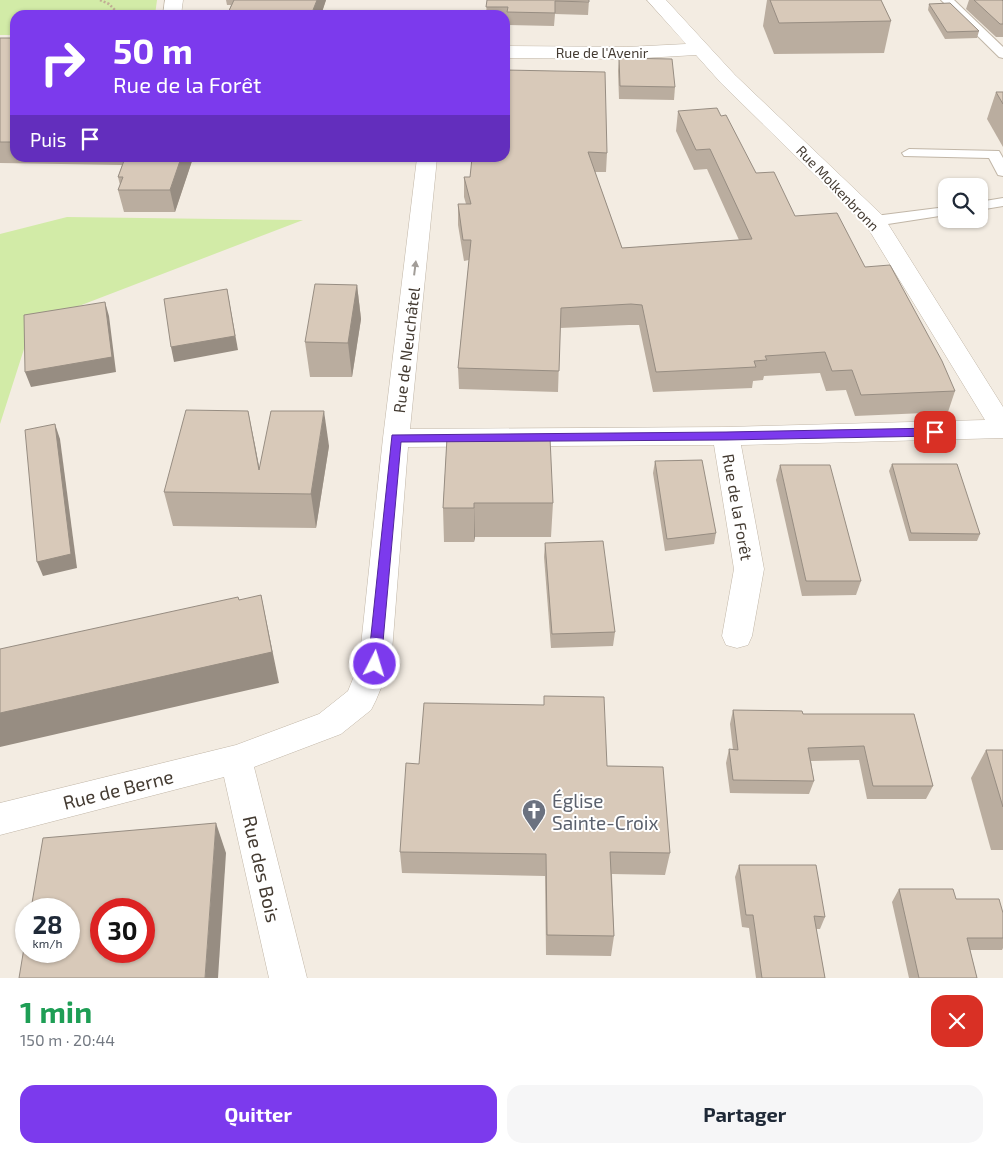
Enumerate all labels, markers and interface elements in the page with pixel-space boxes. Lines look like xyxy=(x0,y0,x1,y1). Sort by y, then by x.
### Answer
text: 50 m xyxy=(113,29,193,71)
icon: right xyxy=(30,30,95,95)
street label: Rue de l'Avenir xyxy=(556,44,649,61)
text: Rue de la Forêt xyxy=(113,71,261,97)
icon: arrive xyxy=(76,125,104,153)
text: Puis xyxy=(30,128,66,151)
street label: Rue Molkenbronn xyxy=(793,142,883,234)
map controls xyxy=(938,178,988,228)
button: search xyxy=(938,178,988,228)
one-way arrow xyxy=(411,260,419,276)
street label: Rue de Neuchâtel xyxy=(389,286,423,414)
pin xyxy=(914,411,956,453)
icon: arrive xyxy=(921,418,949,446)
street label: Rue de la Forêt xyxy=(719,452,757,562)
position arrow xyxy=(348,637,400,689)
street label: Rue de Berne xyxy=(60,764,176,814)
place label: Église Sainte-Croix xyxy=(552,789,659,834)
church icon: Église Sainte-Croix xyxy=(521,798,547,832)
street label: Rue des Bois xyxy=(239,813,285,925)
speed limit sign: 30 xyxy=(90,898,155,963)
text: 28 xyxy=(32,909,63,939)
text: km/h xyxy=(33,936,62,950)
text: 1 min xyxy=(20,993,92,1029)
button: close xyxy=(931,995,983,1047)
text: 150 m · 20:44 xyxy=(20,1030,115,1049)
button: Quitter xyxy=(20,1085,497,1143)
button: Partager xyxy=(507,1085,983,1143)

